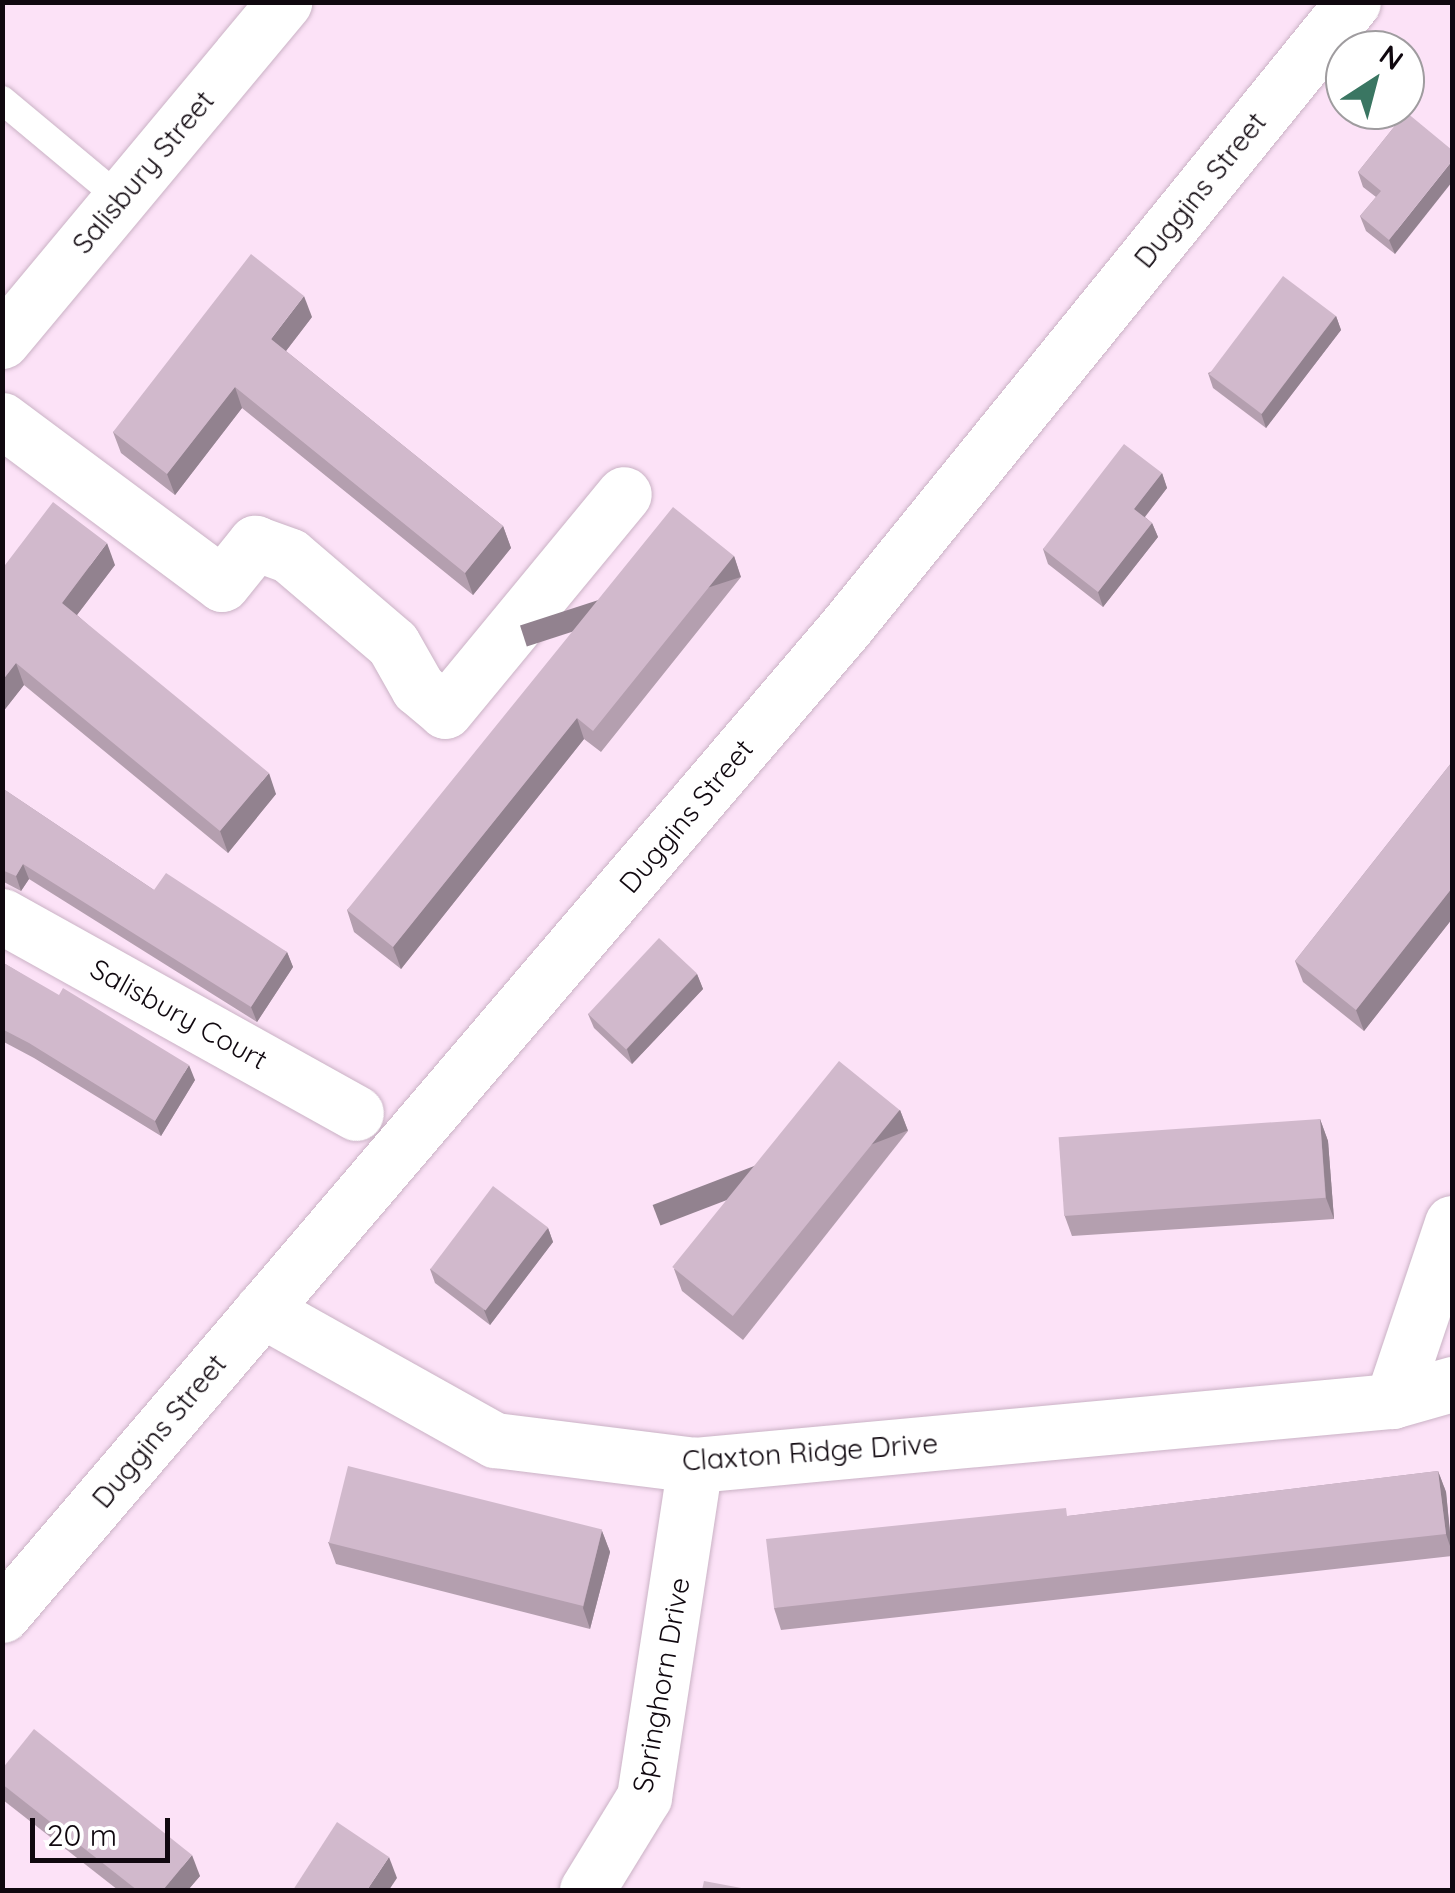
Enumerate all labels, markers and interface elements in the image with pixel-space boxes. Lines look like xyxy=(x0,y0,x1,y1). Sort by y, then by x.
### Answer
north arrow xyxy=(1325,30,1425,130)
text: N xyxy=(1373,37,1410,77)
street label: Salisbury Street xyxy=(65,84,221,260)
street label: Duggins Street xyxy=(1127,106,1273,274)
street label: Duggins Street xyxy=(612,732,760,900)
street label: Salisbury Court xyxy=(85,952,273,1076)
street label: Duggins Street xyxy=(85,1347,233,1515)
street label: Claxton Ridge Drive xyxy=(681,1426,939,1478)
street label: Springhorn Drive xyxy=(626,1575,696,1795)
scale bar xyxy=(35,1798,175,1860)
text: 20 m xyxy=(47,1816,117,1854)

